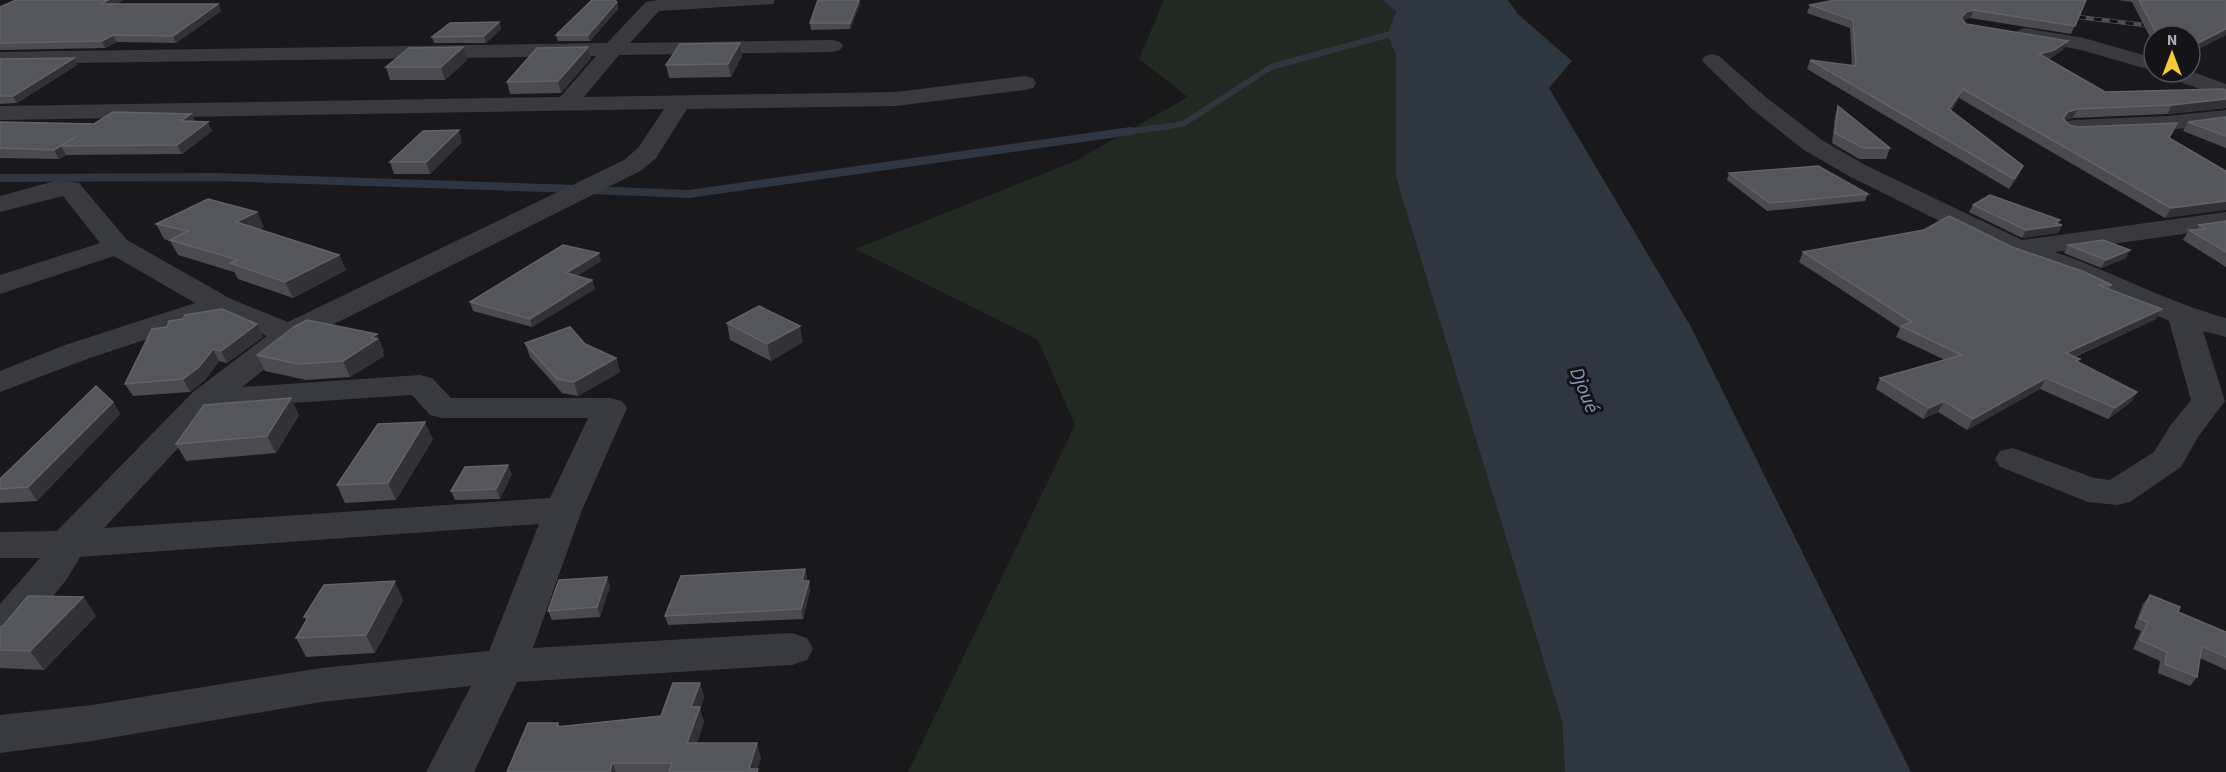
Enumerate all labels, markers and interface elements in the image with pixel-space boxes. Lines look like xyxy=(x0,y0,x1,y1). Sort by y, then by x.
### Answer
north arrow xyxy=(2142,24,2202,84)
text: N xyxy=(2167,29,2177,51)
water label: Djoué xyxy=(1562,363,1606,418)

